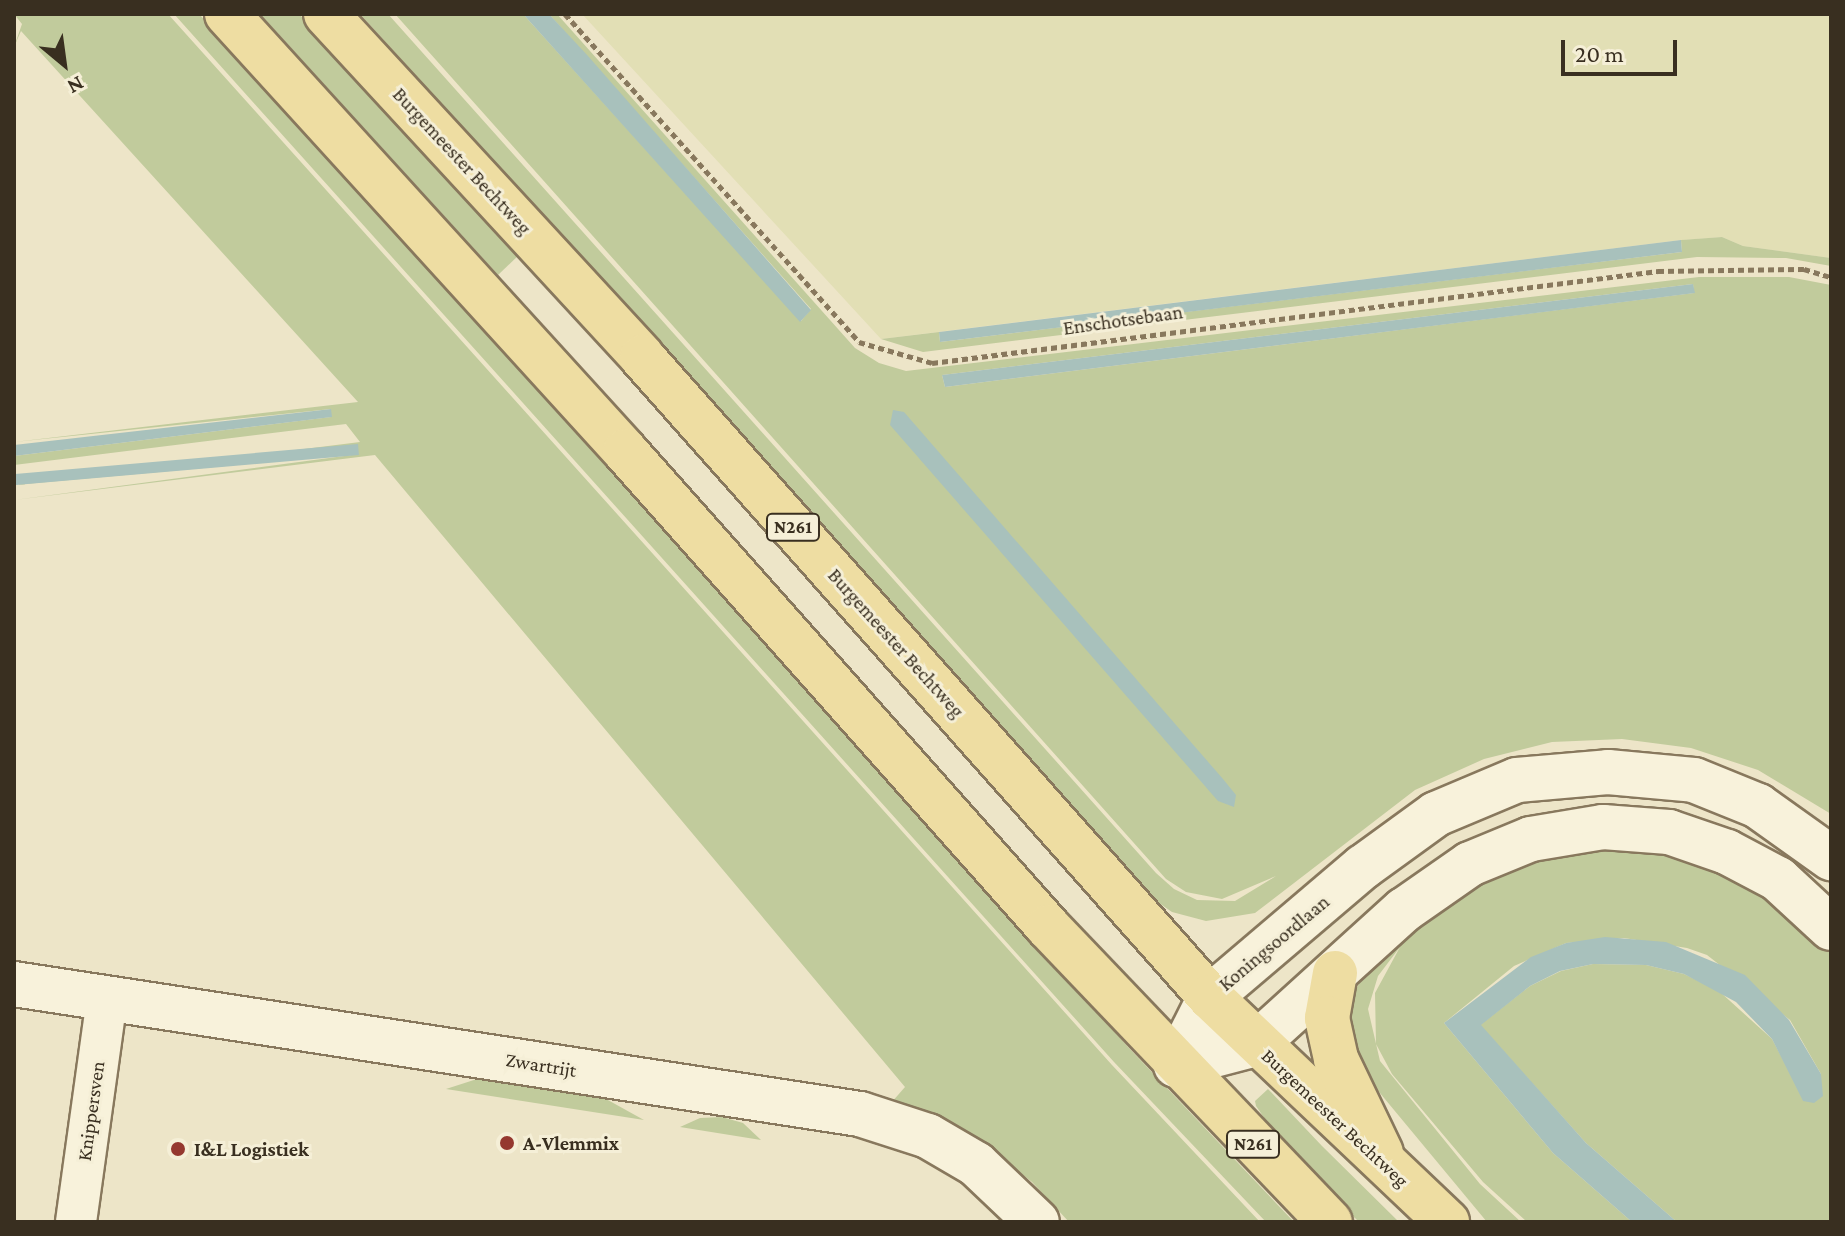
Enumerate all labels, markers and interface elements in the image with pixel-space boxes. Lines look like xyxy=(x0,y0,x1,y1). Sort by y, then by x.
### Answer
north arrow xyxy=(24,24,104,104)
scale bar xyxy=(1565,24,1681,74)
text: 20 m xyxy=(1575,40,1624,67)
text: N xyxy=(63,71,88,100)
street label: Burgemeester Bechtweg xyxy=(388,82,536,240)
street label: Enschotsebaan xyxy=(1062,300,1184,340)
road number: N261 xyxy=(765,513,821,541)
street label: Burgemeester Bechtweg xyxy=(823,563,969,723)
street label: Koningsoordlaan xyxy=(1214,890,1334,996)
street label: Burgemeester Bechtweg xyxy=(1256,1044,1414,1192)
street label: Zwartrijt xyxy=(504,1048,578,1082)
street label: Knippersven xyxy=(72,1060,110,1162)
road number: N261 xyxy=(1225,1130,1281,1158)
place label: A-Vlemmix xyxy=(523,1131,619,1155)
marker: A-Vlemmix xyxy=(498,1134,516,1152)
place label: I&L Logistiek xyxy=(194,1137,309,1161)
marker: I&L Logistiek xyxy=(169,1140,187,1158)

